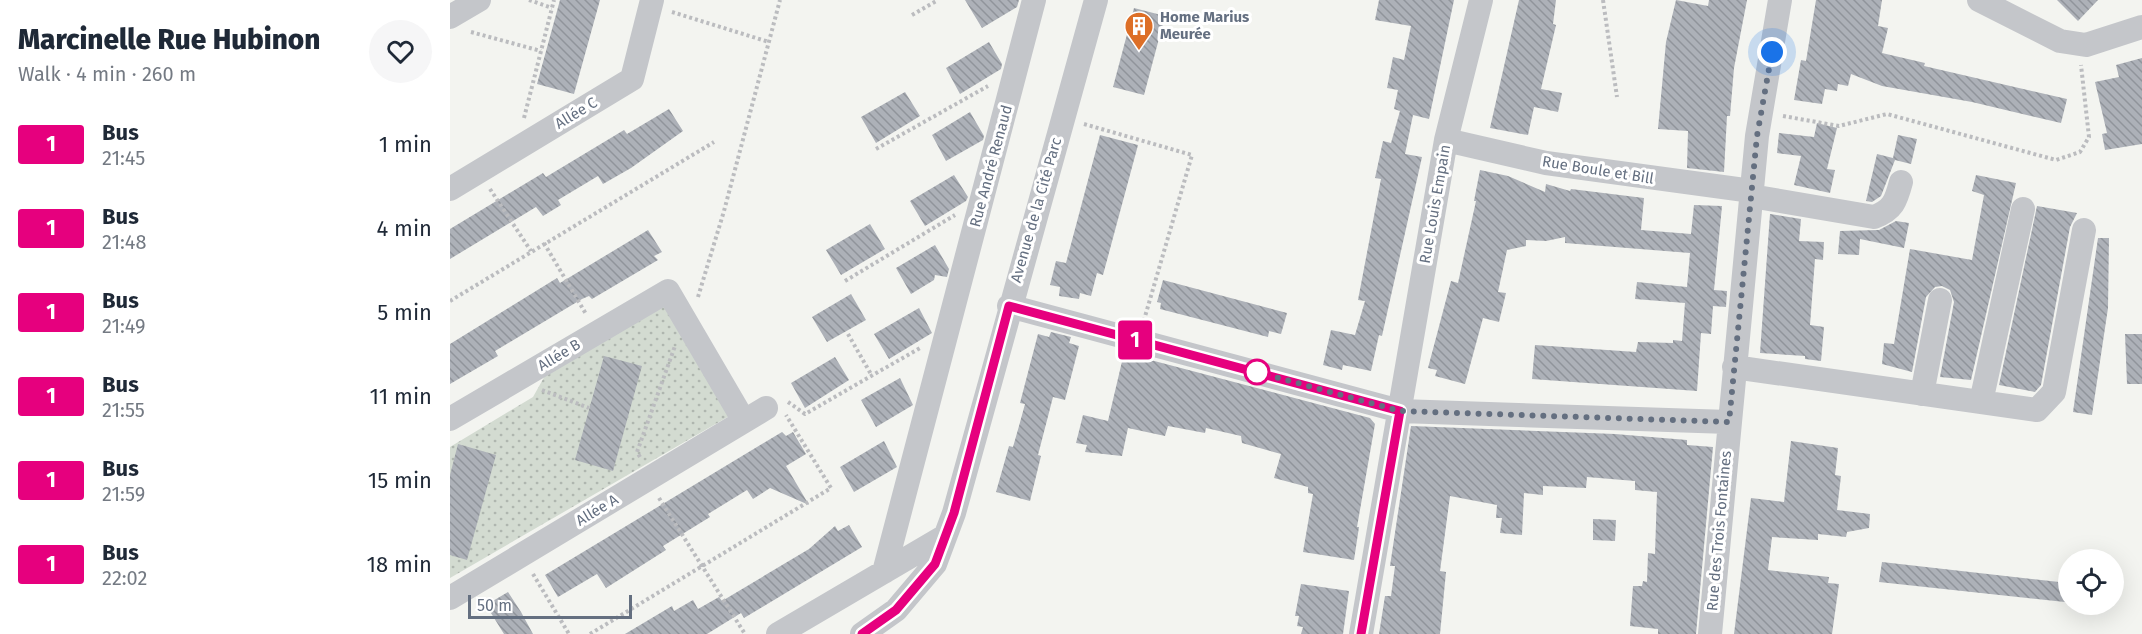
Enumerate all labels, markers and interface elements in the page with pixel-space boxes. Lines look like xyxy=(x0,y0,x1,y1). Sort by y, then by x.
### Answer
place label: Home Marius Meurée xyxy=(1160,8,1249,43)
building icon: Home Marius Meurée xyxy=(1123,10,1155,52)
button: heart xyxy=(369,20,432,83)
text: Marcinelle Rue Hubinon xyxy=(18,23,320,56)
your location xyxy=(1757,37,1787,67)
text: Walk · 4 min · 260 m xyxy=(18,62,196,86)
street label: Allée C xyxy=(552,93,601,133)
street label: Rue André Renaud xyxy=(966,103,1016,229)
text: Bus xyxy=(102,119,139,146)
text: 1 xyxy=(46,131,56,157)
text: 1 min xyxy=(379,131,432,158)
street label: Avenue de la Cité Parc xyxy=(1007,135,1065,285)
street label: Rue Louis Empain xyxy=(1416,143,1454,265)
text: 21:45 xyxy=(102,146,145,170)
street label: Rue Boule et Bill xyxy=(1541,152,1656,188)
text: Bus xyxy=(102,203,139,230)
text: 1 xyxy=(46,215,56,241)
text: 4 min xyxy=(377,215,432,242)
text: 21:48 xyxy=(102,230,146,254)
text: Bus xyxy=(102,287,139,314)
text: 1 xyxy=(46,299,56,325)
text: 5 min xyxy=(377,299,432,326)
text: 21:49 xyxy=(102,314,146,338)
line badge: 1 xyxy=(1116,320,1154,360)
text: 1 xyxy=(1130,327,1140,353)
street label: Allée B xyxy=(534,335,584,375)
unlabelled marker xyxy=(1244,359,1270,385)
text: Bus xyxy=(102,371,139,398)
text: 1 xyxy=(46,383,56,409)
text: 11 min xyxy=(369,383,432,410)
text: 21:55 xyxy=(102,398,145,422)
street label: Rue des Trois Fontaines xyxy=(1703,450,1735,612)
text: Bus xyxy=(102,455,139,482)
text: 1 xyxy=(46,467,56,493)
text: 15 min xyxy=(368,467,432,494)
text: 21:59 xyxy=(102,482,145,506)
street label: Allée A xyxy=(573,490,622,530)
text: Bus xyxy=(102,539,139,566)
map controls xyxy=(2058,549,2124,615)
button: locate xyxy=(2058,549,2124,615)
text: 1 xyxy=(46,551,56,577)
text: 18 min xyxy=(367,551,432,578)
text: 22:02 xyxy=(102,566,147,590)
scale bar xyxy=(468,592,632,620)
text: 50 m xyxy=(477,596,512,615)

